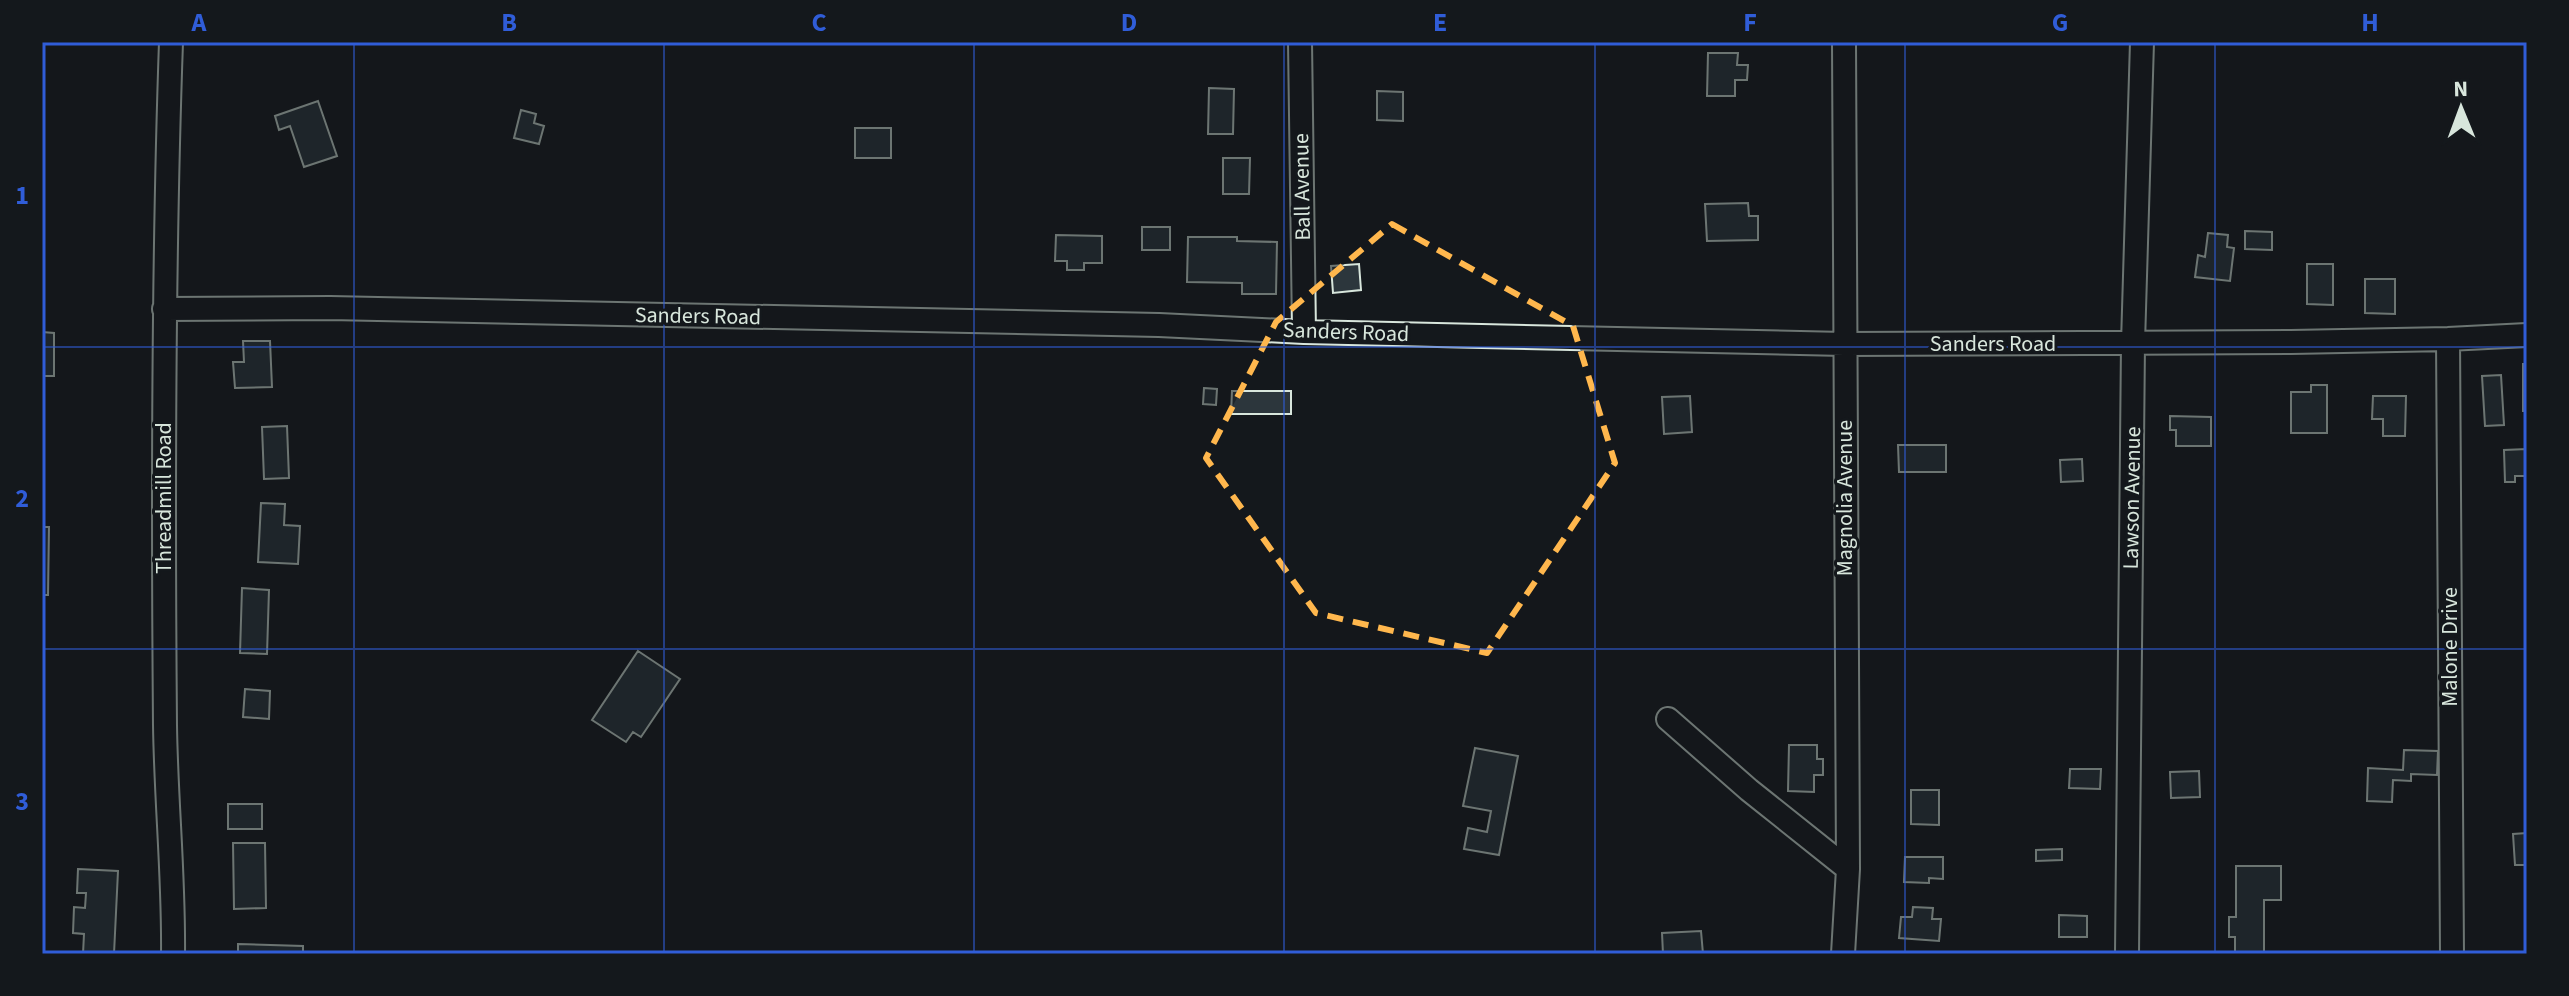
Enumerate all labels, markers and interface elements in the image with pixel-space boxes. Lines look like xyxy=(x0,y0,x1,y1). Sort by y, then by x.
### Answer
text: A xyxy=(191,4,208,41)
text: B xyxy=(501,4,517,41)
text: C xyxy=(811,4,827,41)
text: D xyxy=(1121,4,1137,41)
text: E xyxy=(1433,4,1447,41)
text: F xyxy=(1743,4,1757,41)
text: G xyxy=(2052,4,2068,41)
text: H xyxy=(2361,4,2379,41)
north arrow xyxy=(2421,68,2501,148)
text: N xyxy=(2453,73,2468,105)
street label: Ball Avenue xyxy=(1285,133,1319,241)
text: 1 xyxy=(15,177,29,214)
street label: Sanders Road xyxy=(635,299,761,333)
street label: Sanders Road xyxy=(1282,314,1410,350)
street label: Sanders Road xyxy=(1930,328,2056,360)
street label: Magnolia Avenue xyxy=(1829,420,1861,576)
street label: Threadmill Road xyxy=(148,422,180,574)
street label: Lawson Avenue xyxy=(2115,426,2149,570)
text: 2 xyxy=(15,480,29,517)
street label: Malone Drive xyxy=(2434,587,2466,707)
text: 3 xyxy=(15,783,29,820)

